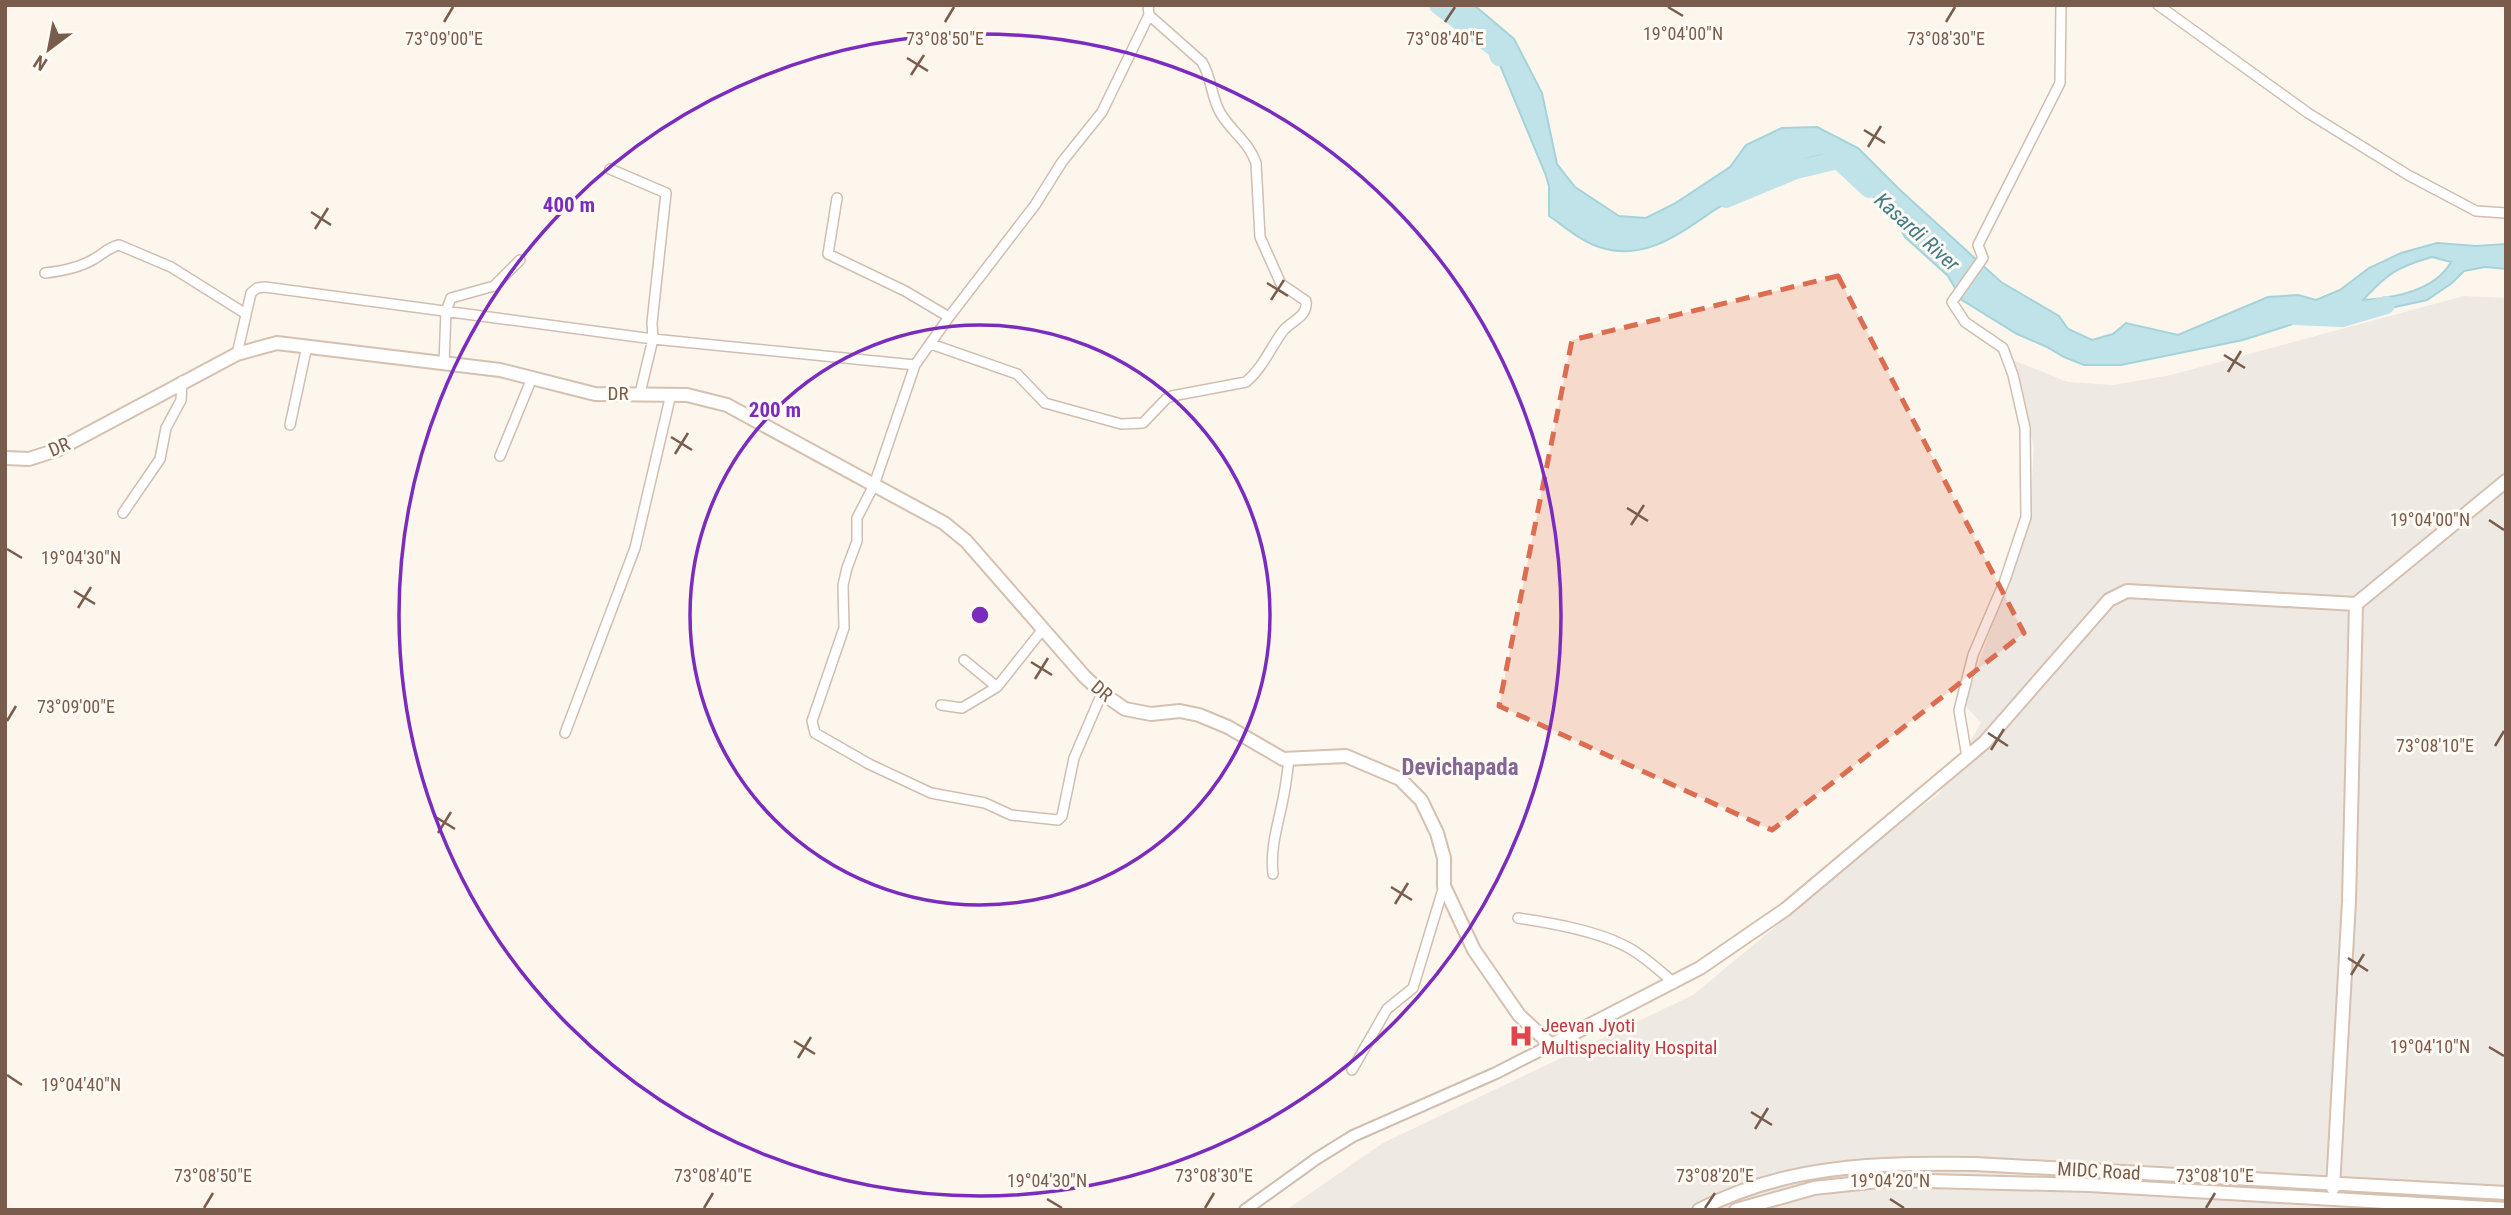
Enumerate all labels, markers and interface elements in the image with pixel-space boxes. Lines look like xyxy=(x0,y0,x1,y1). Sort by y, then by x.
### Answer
north arrow xyxy=(14,14,84,84)
text: 19°04'00"N xyxy=(1643,23,1723,44)
text: 73°09'00"E xyxy=(405,28,483,49)
text: 73°08'50"E xyxy=(906,28,984,49)
text: 73°08'40"E xyxy=(1406,28,1484,49)
text: 73°08'30"E xyxy=(1907,28,1985,49)
text: N xyxy=(29,50,51,76)
water label: Kasardi River xyxy=(1870,188,1965,277)
text: 400 m xyxy=(543,193,595,217)
street label: DR xyxy=(608,382,628,405)
text: 200 m xyxy=(749,398,801,422)
street label: DR xyxy=(45,432,73,462)
text: 19°04'00"N xyxy=(2390,509,2470,530)
text: 19°04'30"N xyxy=(41,547,121,568)
centre of rings xyxy=(968,603,992,627)
street label: DR xyxy=(1087,675,1117,707)
text: 73°09'00"E xyxy=(37,696,115,717)
text: 73°08'10"E xyxy=(2396,735,2474,756)
district label: Devichapada xyxy=(1401,754,1519,781)
place label: Jeevan Jyoti Multispeciality Hospital xyxy=(1541,1014,1717,1059)
hospital icon: Jeevan Jyoti Multispeciality Hospital xyxy=(1507,1022,1535,1050)
text: 19°04'10"N xyxy=(2390,1036,2470,1057)
text: 19°04'40"N xyxy=(41,1074,121,1095)
street label: MIDC Road xyxy=(2057,1157,2141,1185)
text: 73°08'50"E xyxy=(174,1165,252,1186)
text: 73°08'40"E xyxy=(674,1165,752,1186)
text: 73°08'30"E xyxy=(1175,1165,1253,1186)
text: 73°08'20"E xyxy=(1676,1165,1754,1186)
text: 73°08'10"E xyxy=(2176,1165,2254,1186)
text: 19°04'30"N xyxy=(1007,1170,1087,1191)
text: 19°04'20"N xyxy=(1850,1170,1930,1191)

